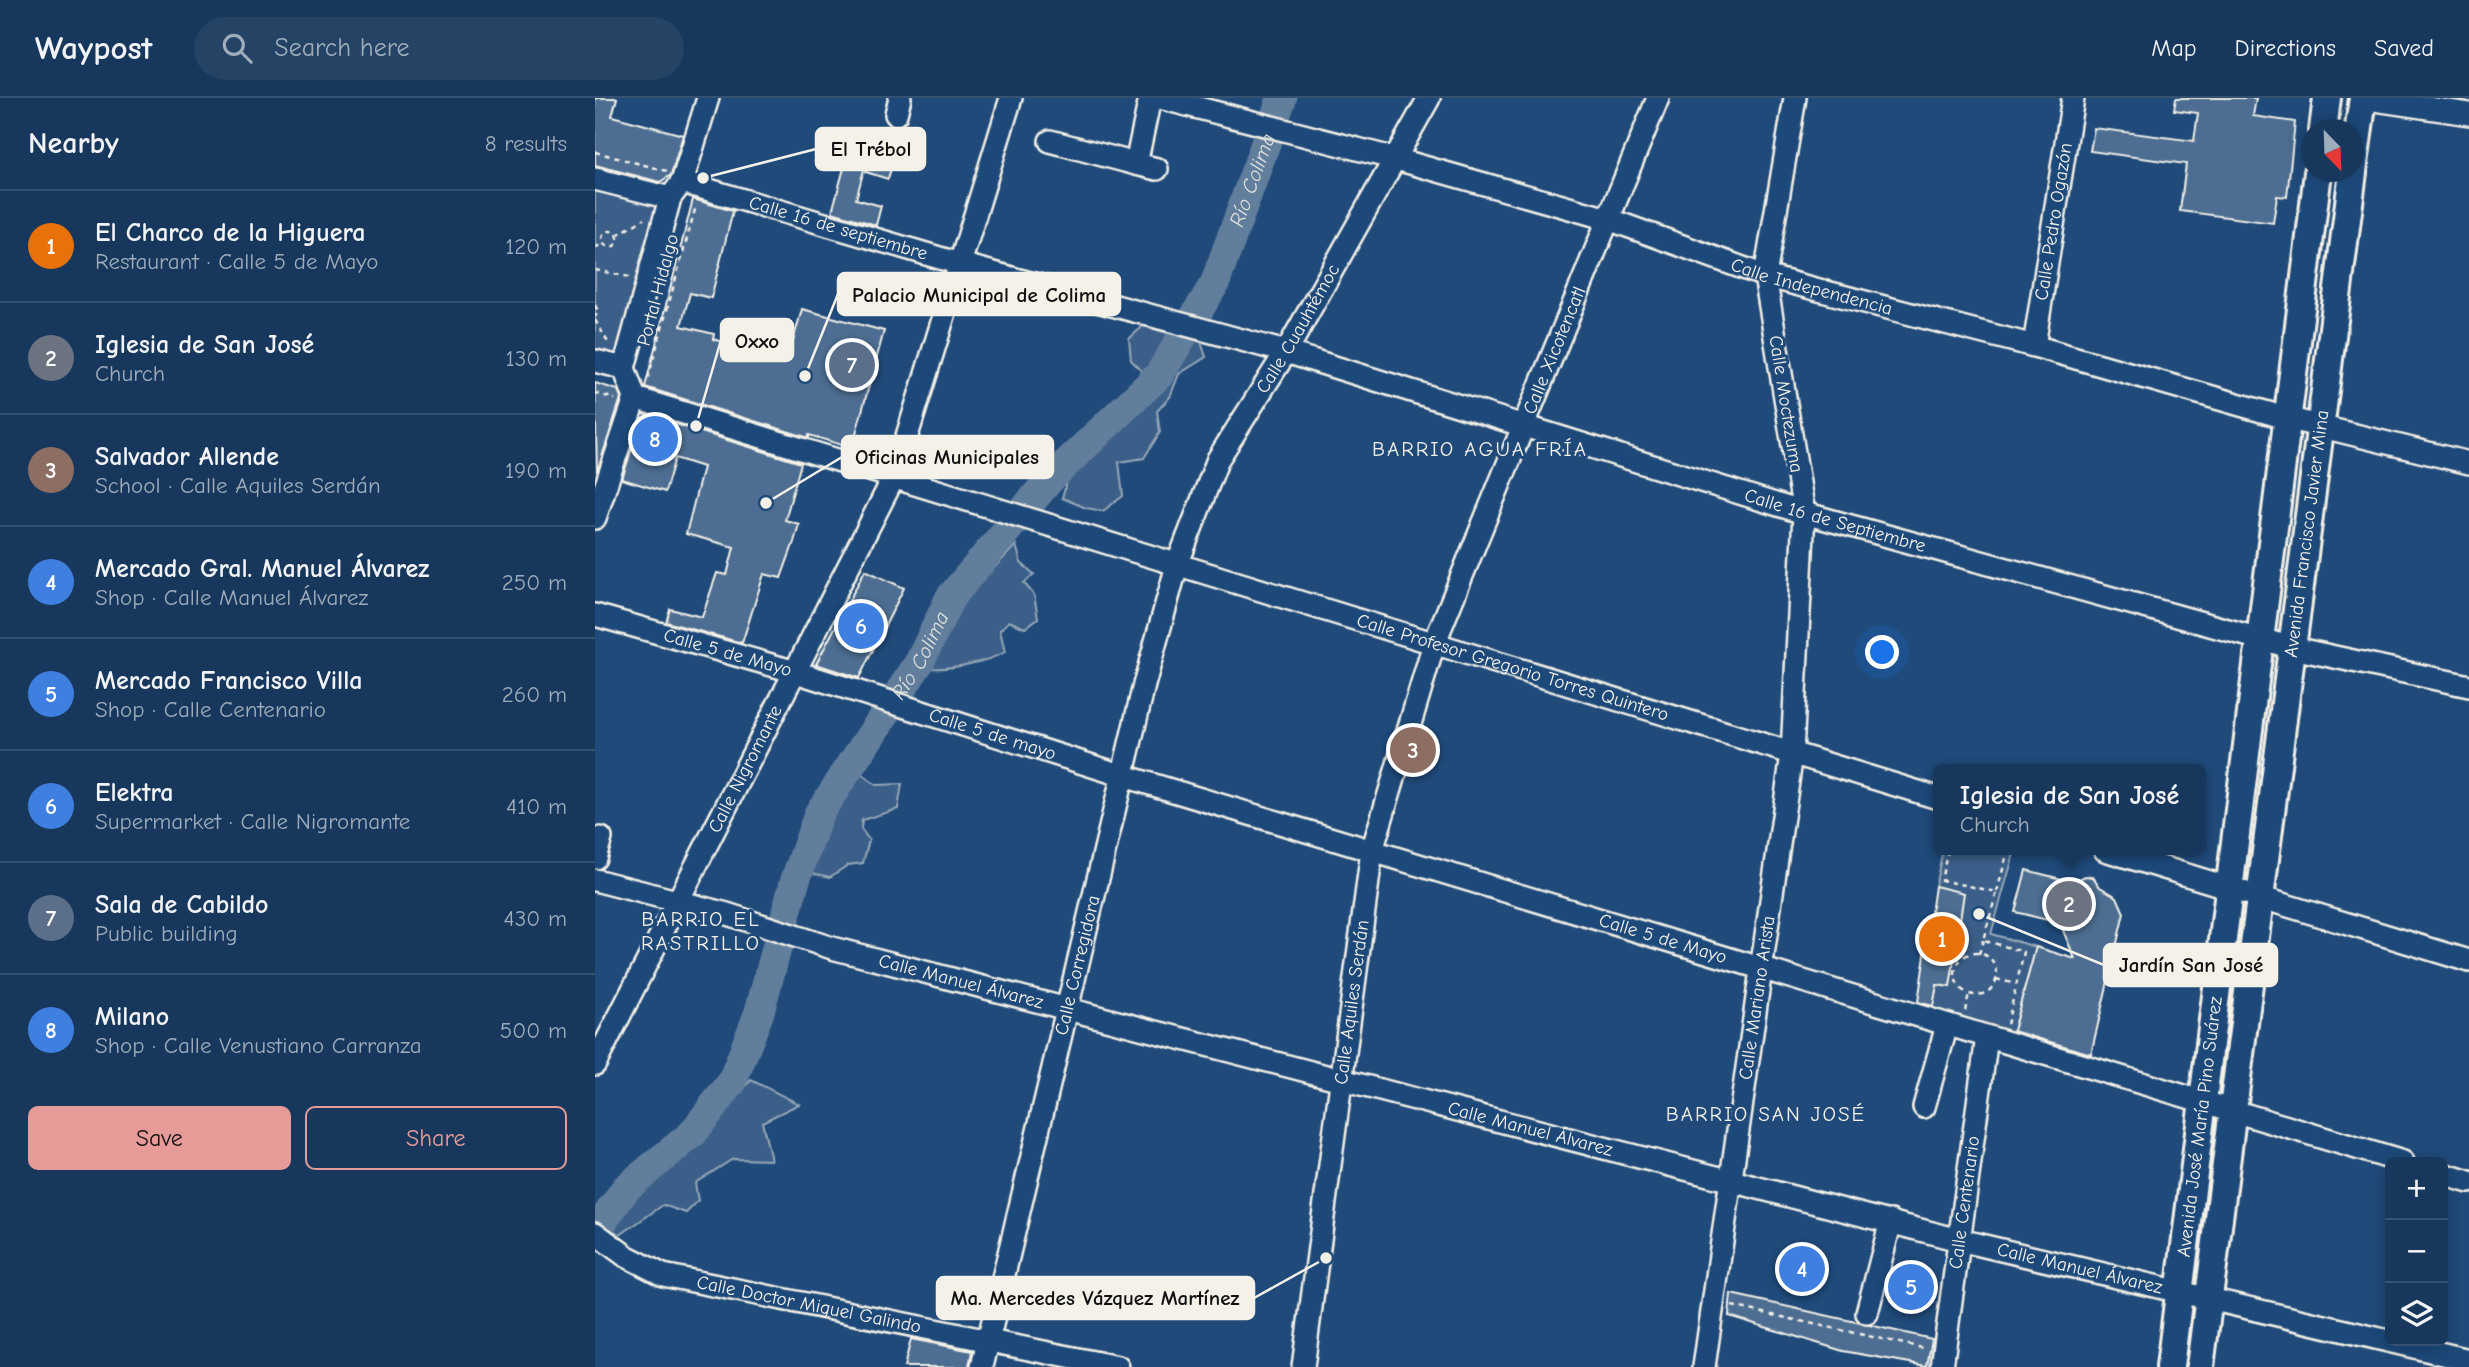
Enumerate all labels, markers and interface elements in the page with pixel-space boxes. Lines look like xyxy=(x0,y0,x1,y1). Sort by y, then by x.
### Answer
search box xyxy=(194,17,684,80)
text: Waypost xyxy=(35,29,152,67)
icon: search xyxy=(218,29,256,67)
text: Search here xyxy=(274,33,410,63)
text: Map xyxy=(2151,34,2197,62)
text: Directions xyxy=(2235,34,2336,62)
text: Saved xyxy=(2374,34,2434,62)
north arrow xyxy=(2301,119,2364,182)
text: Nearby xyxy=(28,126,119,161)
callout: El Trébol xyxy=(816,128,925,170)
text: 8 results xyxy=(485,130,567,157)
water label: Río Colima xyxy=(1224,130,1280,230)
text: El Trébol xyxy=(831,137,911,161)
street label: Calle Pedro Ogazón xyxy=(2030,141,2077,302)
street label: Calle 16 de septiembre xyxy=(746,191,930,265)
text: El Charco de la Higuera xyxy=(95,218,365,248)
street label: Portal Hidalgo xyxy=(633,232,683,348)
text: 1 xyxy=(46,233,56,260)
text: 120 m xyxy=(505,233,567,260)
text: Restaurant · Calle 5 de Mayo xyxy=(95,248,378,275)
street label: Calle Independencia xyxy=(1728,254,1895,320)
street label: Calle Cuauhtémoc xyxy=(1252,260,1344,398)
callout: Palacio Municipal de Colima xyxy=(838,273,1120,315)
text: Palacio Municipal de Colima xyxy=(852,283,1106,307)
street label: Calle Xicotencatl xyxy=(1519,283,1590,417)
callout: Oxxo xyxy=(721,319,793,361)
text: Oxxo xyxy=(735,329,779,353)
text: Iglesia de San José xyxy=(95,330,314,360)
street label: Calle Moctezuma xyxy=(1764,334,1808,474)
pin: 7 xyxy=(829,339,875,391)
text: 2 xyxy=(45,345,57,372)
text: 130 m xyxy=(506,345,567,372)
text: Church xyxy=(95,360,165,387)
street label: Avenida Francisco Javier Mina xyxy=(2280,409,2333,659)
pin: 8 xyxy=(632,413,678,465)
callout: Oficinas Municipales xyxy=(842,436,1053,478)
district label: BARRIO AGUA FRÍA xyxy=(1372,437,1588,461)
text: Salvador Allende xyxy=(95,442,279,472)
text: Oficinas Municipales xyxy=(855,445,1039,469)
text: 3 xyxy=(45,457,57,484)
text: 190 m xyxy=(505,457,567,484)
text: School · Calle Aquiles Serdán xyxy=(95,472,381,499)
street label: Calle 16 de Septiembre xyxy=(1742,484,1928,557)
text: Mercado Gral. Manuel Álvarez xyxy=(95,554,429,584)
text: 4 xyxy=(46,569,56,596)
text: 250 m xyxy=(502,569,567,596)
text: Shop · Calle Manuel Álvarez xyxy=(95,584,369,611)
pin: 6 xyxy=(838,600,884,652)
water label: Río Colima xyxy=(886,607,954,704)
street label: Calle Profesor Gregorio Torres Quintero xyxy=(1354,609,1671,726)
street label: Calle 5 de Mayo xyxy=(661,624,794,681)
your location xyxy=(1865,635,1899,669)
text: Mercado Francisco Villa xyxy=(95,666,363,696)
text: 5 xyxy=(45,681,57,708)
text: 260 m xyxy=(502,681,567,708)
text: Shop · Calle Centenario xyxy=(95,696,326,723)
street label: Calle Nigromante xyxy=(704,702,787,837)
street label: Calle 5 de mayo xyxy=(926,704,1059,765)
pin: 3 xyxy=(1390,724,1436,776)
popup xyxy=(1933,764,2206,855)
text: Elektra xyxy=(95,778,173,808)
text: Iglesia de San José xyxy=(1960,781,2179,811)
text: 6 xyxy=(45,793,57,820)
text: 410 m xyxy=(506,793,567,820)
text: Supermarket · Calle Nigromante xyxy=(95,808,410,835)
text: Church xyxy=(1960,811,2030,838)
pin: 2 xyxy=(2046,878,2092,930)
text: Sala de Cabildo xyxy=(95,890,269,920)
street label: Calle Corregidora xyxy=(1050,893,1105,1037)
text: 7 xyxy=(46,905,56,932)
text: 430 m xyxy=(504,905,567,932)
district label: BARRIO EL RASTRILLO xyxy=(641,907,761,955)
street label: Calle 5 de Mayo xyxy=(1596,909,1730,968)
pin: 1 xyxy=(1919,913,1965,965)
street label: Calle Mariano Arista xyxy=(1734,914,1780,1081)
street label: Calle Aquiles Serdán xyxy=(1330,919,1374,1086)
text: Public building xyxy=(95,920,238,947)
callout: Jardín San José xyxy=(2104,944,2277,986)
street label: Calle Manuel Álvarez xyxy=(876,950,1046,1013)
text: Jardín San José xyxy=(2119,953,2263,977)
street label: Avenida José María Pino Suárez xyxy=(2173,995,2227,1258)
text: Milano xyxy=(95,1002,169,1032)
text: 8 xyxy=(45,1017,57,1044)
text: 500 m xyxy=(500,1017,567,1044)
text: Shop · Calle Venustiano Carranza xyxy=(95,1032,422,1059)
street label: Calle Manuel Álvarez xyxy=(1446,1097,1615,1161)
district label: BARRIO SAN JOSÉ xyxy=(1666,1102,1866,1126)
button: Save xyxy=(28,1106,291,1170)
button: Share xyxy=(305,1106,567,1170)
street label: Calle Centenario xyxy=(1944,1135,1984,1270)
map controls xyxy=(2385,1157,2448,1346)
button: + xyxy=(2385,1157,2448,1220)
button: − xyxy=(2385,1220,2448,1283)
street label: Calle Manuel Álvarez xyxy=(1995,1238,2165,1299)
pin: 4 xyxy=(1779,1243,1825,1295)
pin: 5 xyxy=(1888,1261,1934,1313)
street label: Calle Doctor Miguel Galindo xyxy=(695,1271,923,1338)
callout: Ma. Mercedes Vázquez Martínez xyxy=(937,1277,1254,1319)
button: layers xyxy=(2385,1283,2448,1346)
text: Ma. Mercedes Vázquez Martínez xyxy=(951,1286,1239,1310)

